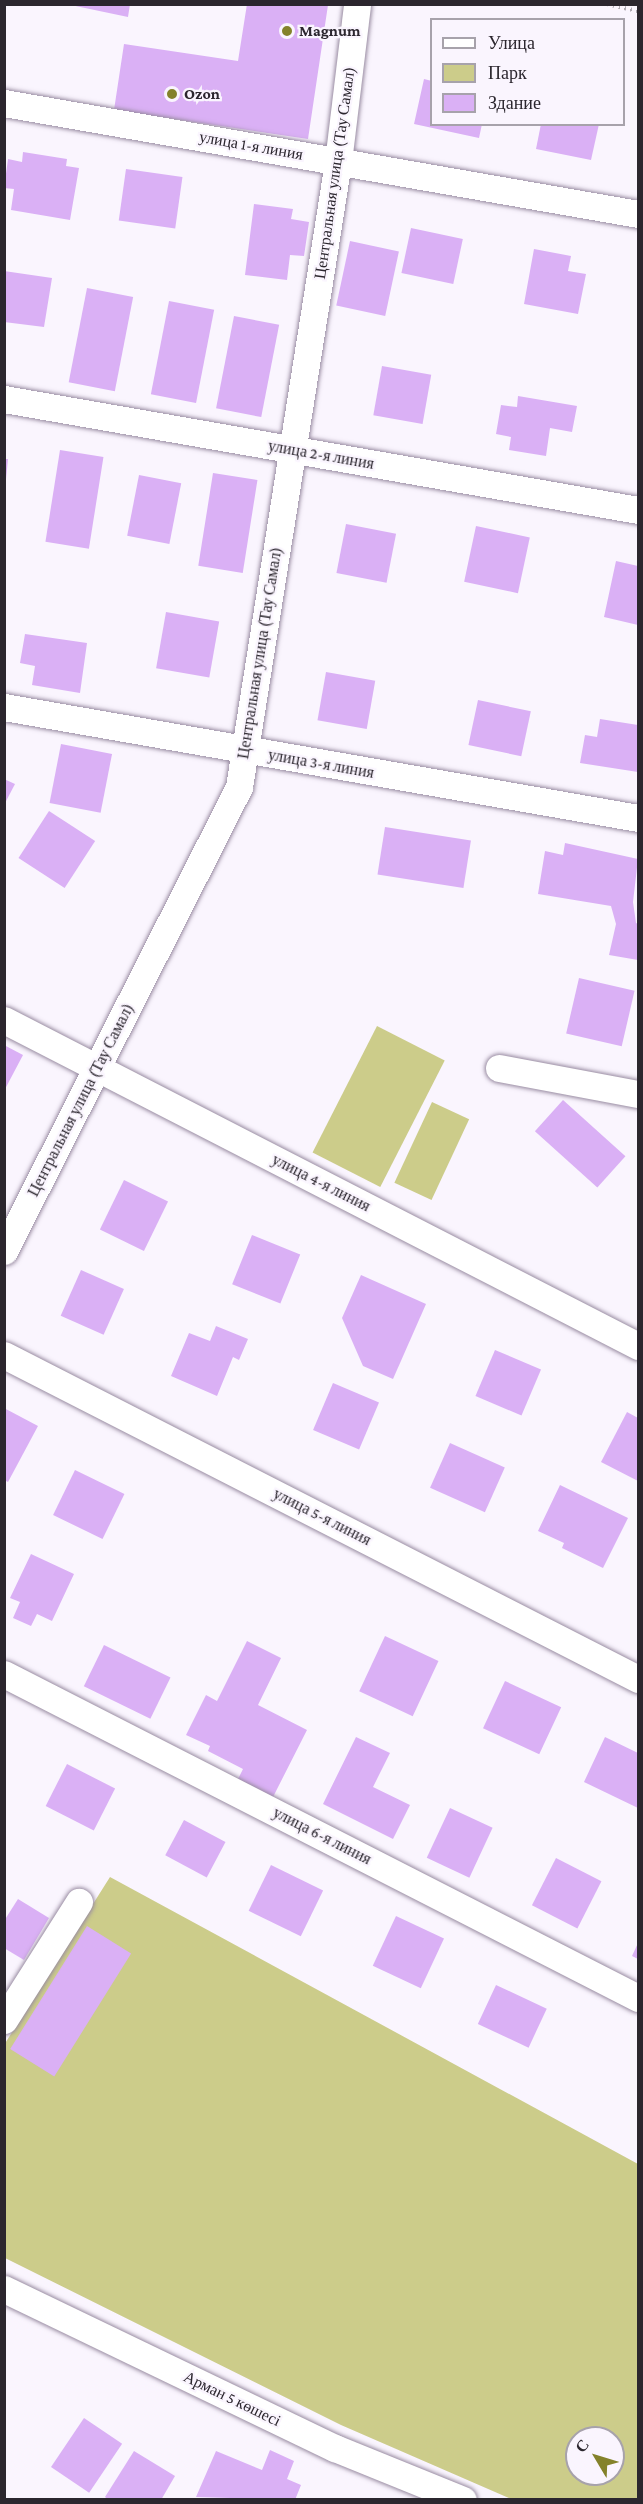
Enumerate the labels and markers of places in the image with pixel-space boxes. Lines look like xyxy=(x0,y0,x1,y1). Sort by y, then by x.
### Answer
place label: Magnum xyxy=(299,21,361,41)
marker: Magnum xyxy=(280,24,294,38)
place label: Ozon xyxy=(184,84,220,104)
marker: Ozon xyxy=(165,87,179,101)

